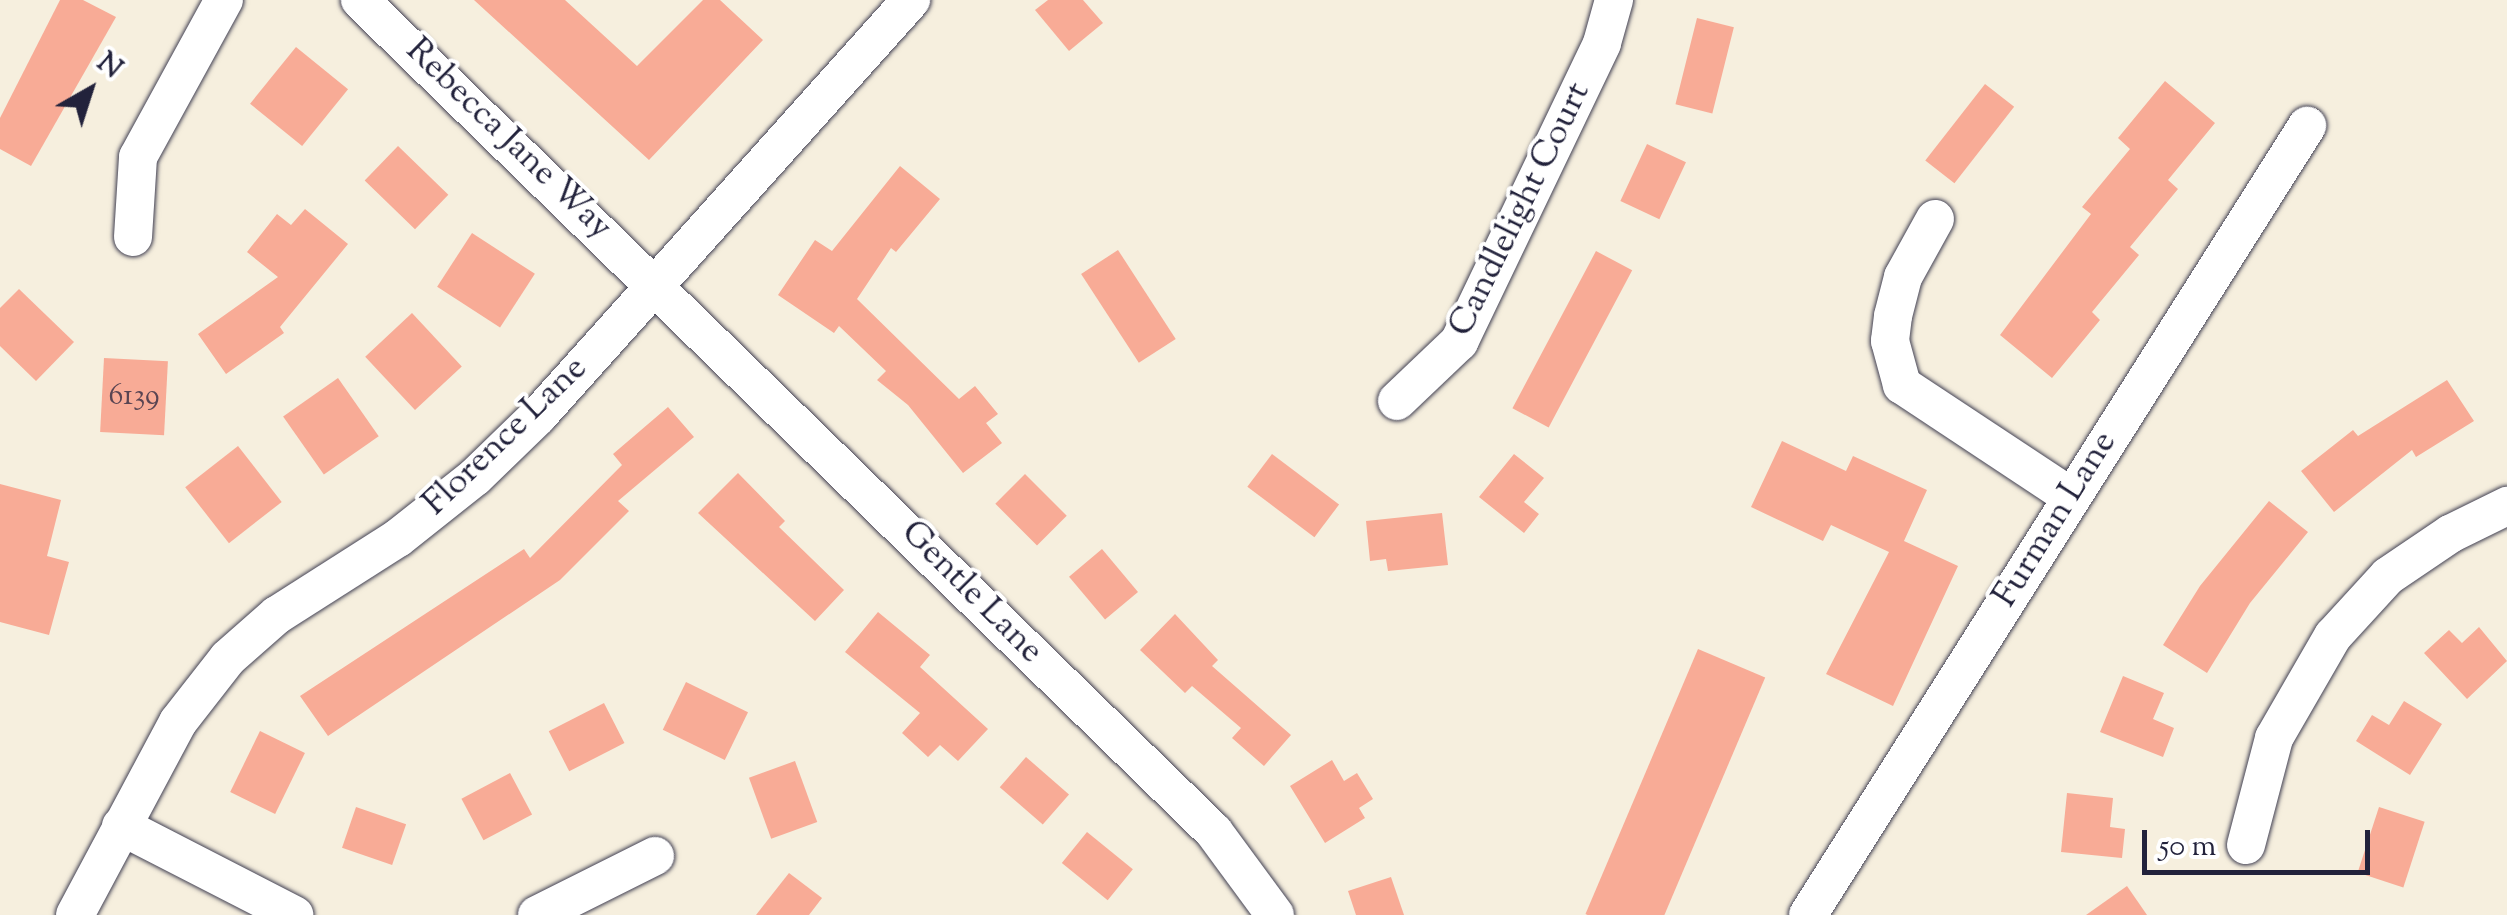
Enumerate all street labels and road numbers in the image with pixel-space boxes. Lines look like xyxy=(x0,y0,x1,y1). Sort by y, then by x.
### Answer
street label: Rebecca Jane Way xyxy=(396,31,620,249)
street label: Candlelight Court xyxy=(1441,76,1601,344)
street label: Florence Lane xyxy=(415,349,597,525)
street label: Furman Lane xyxy=(1985,424,2127,616)
street label: Gentle Lane xyxy=(891,513,1051,673)

